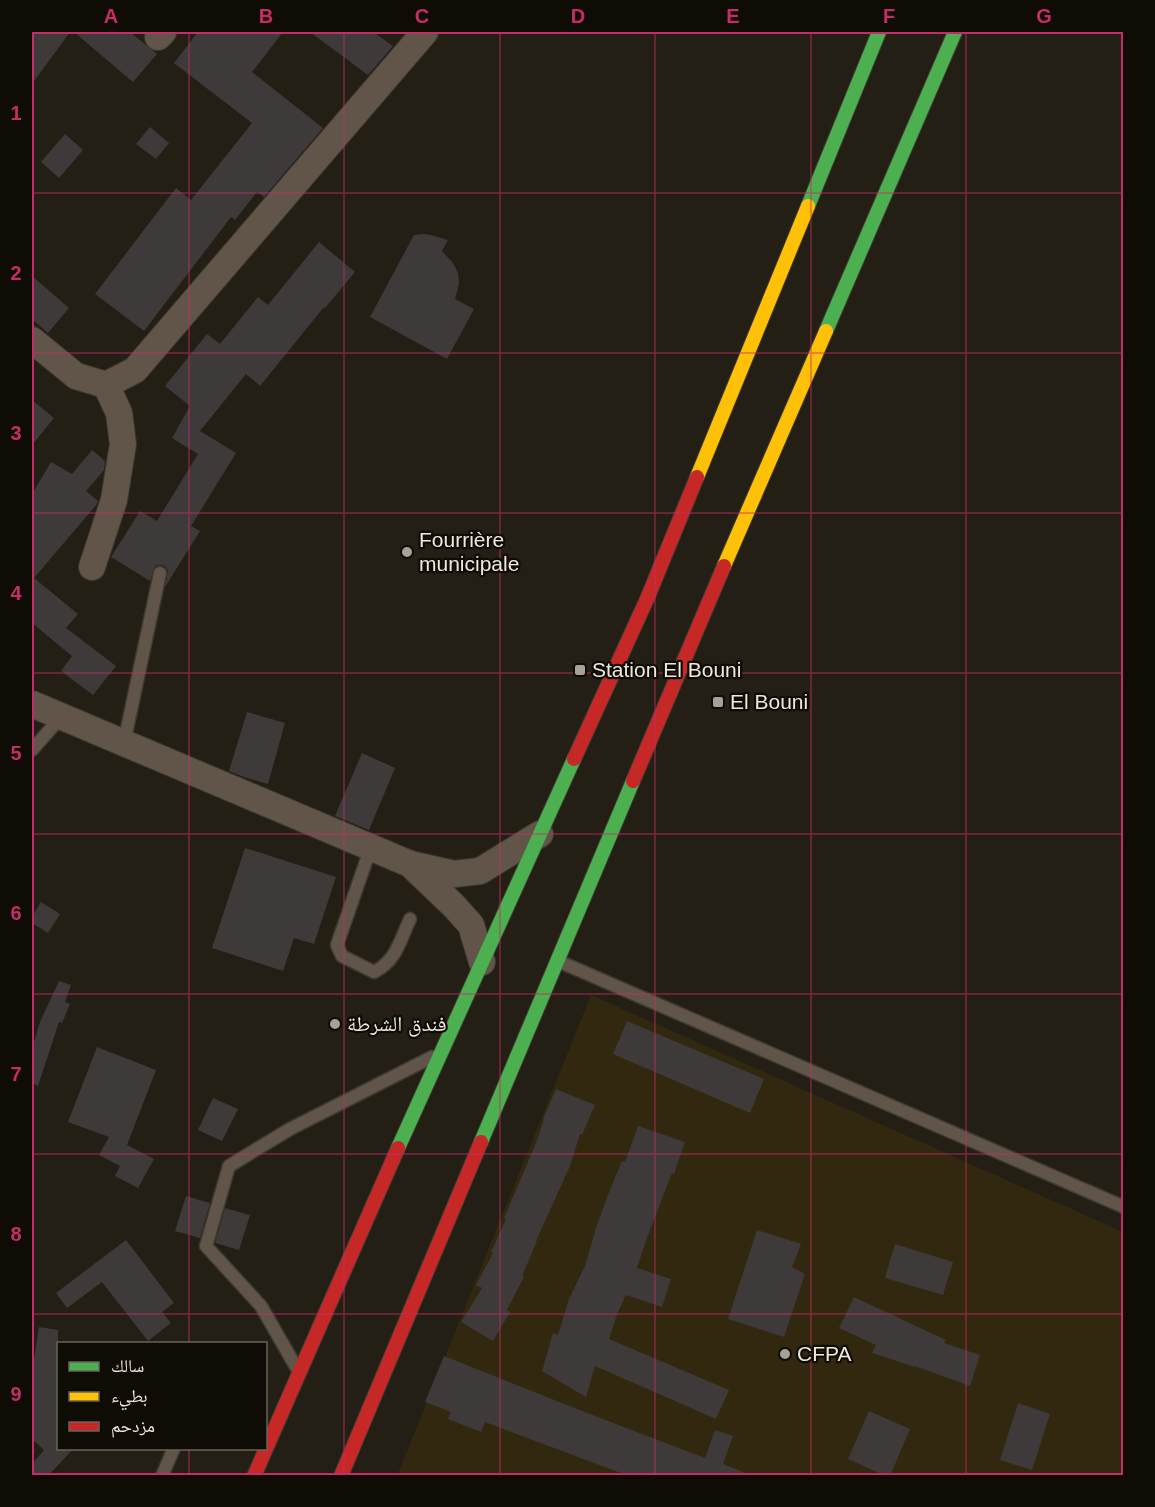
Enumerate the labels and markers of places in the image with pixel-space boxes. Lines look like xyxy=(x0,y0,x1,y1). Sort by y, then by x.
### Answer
place label: Fourrière municipale xyxy=(419,528,519,575)
marker: Fourrière municipale xyxy=(400,545,414,559)
place label: Station El Bouni xyxy=(592,658,741,681)
marker: Station El Bouni xyxy=(573,663,587,677)
place label: El Bouni xyxy=(730,690,808,713)
marker: El Bouni xyxy=(711,695,725,709)
place label: فندق الشرطة xyxy=(347,1012,447,1037)
marker: فندق الشرطة xyxy=(328,1017,342,1031)
place label: CFPA xyxy=(797,1342,851,1365)
marker: CFPA xyxy=(778,1347,792,1361)

